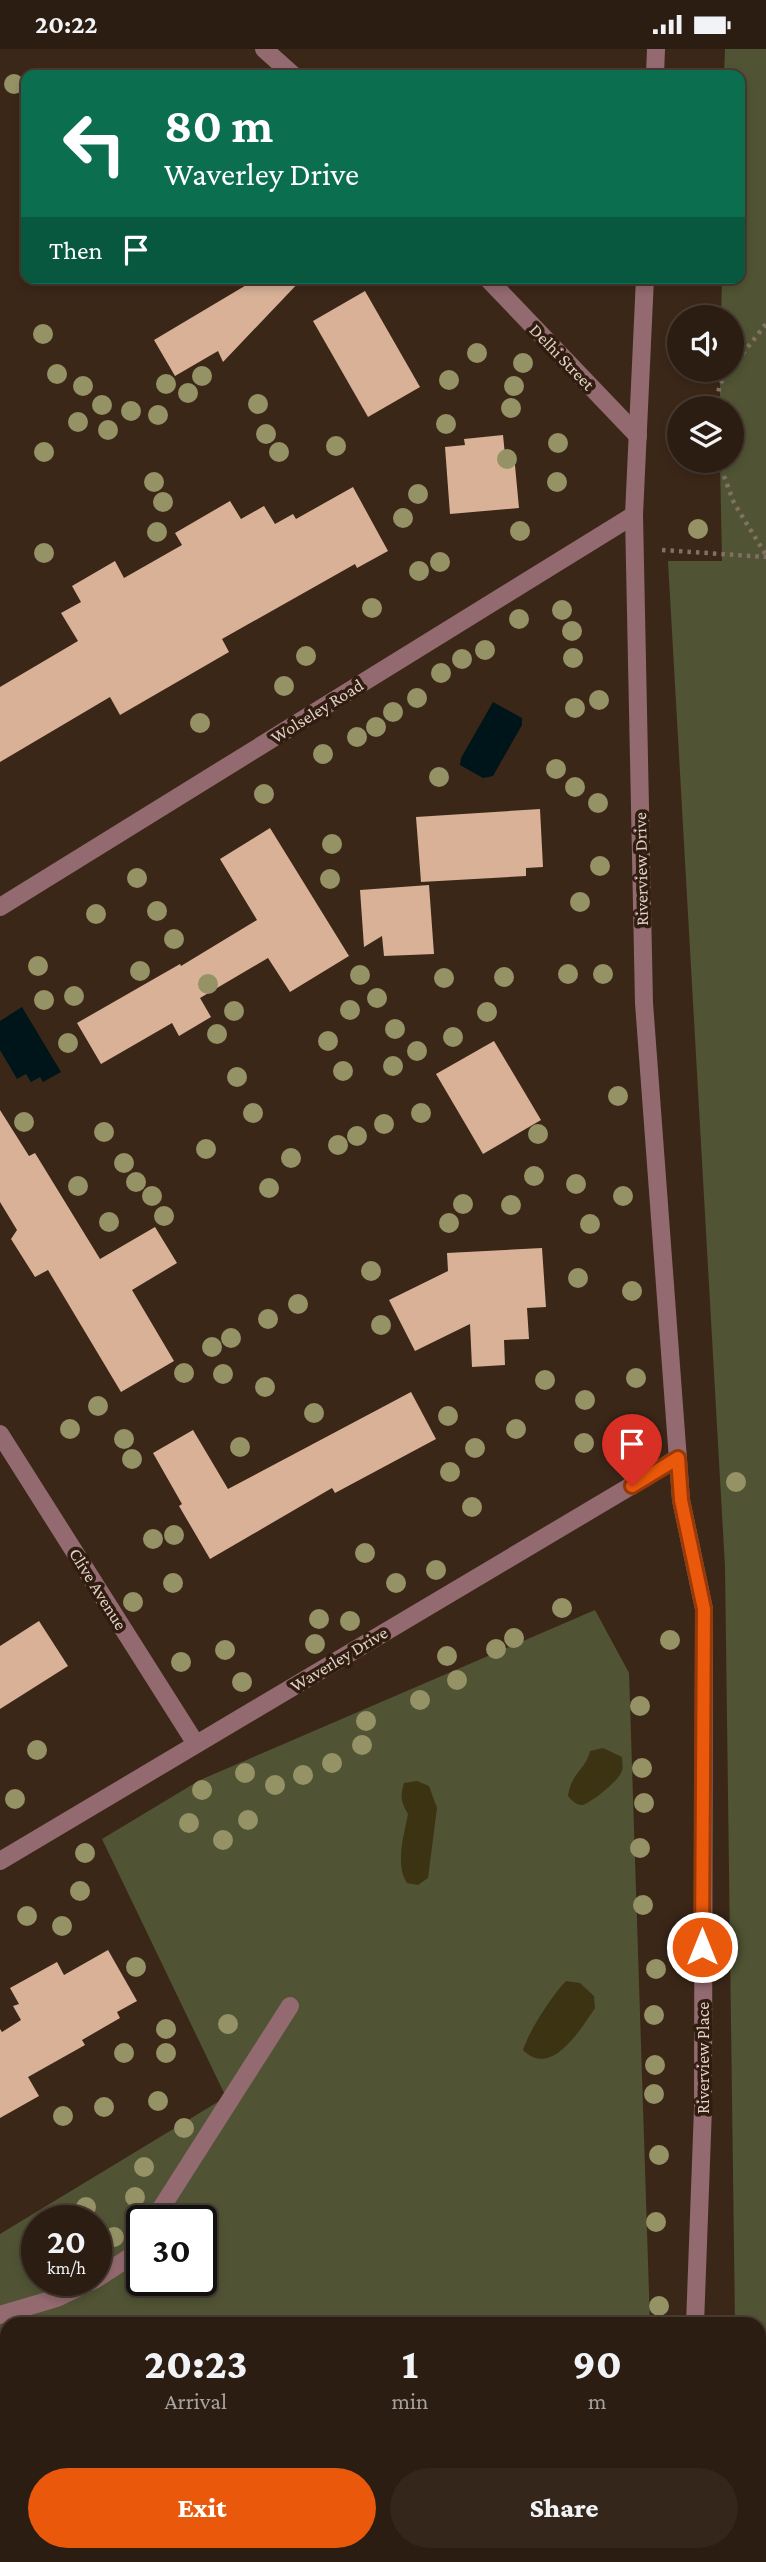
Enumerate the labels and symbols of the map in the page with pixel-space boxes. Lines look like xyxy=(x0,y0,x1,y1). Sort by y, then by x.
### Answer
street label: Delhi Street xyxy=(525,320,599,395)
street label: Wolseley Road xyxy=(267,674,367,747)
street label: Riverview Drive xyxy=(630,812,652,926)
pin xyxy=(602,1414,662,1486)
street label: Clive Avenue xyxy=(65,1544,131,1634)
street label: Waverley Drive xyxy=(287,1622,391,1696)
position arrow xyxy=(665,1910,739,1984)
street label: Riverview Place xyxy=(693,2002,713,2114)
speed limit sign: 30 xyxy=(126,2205,217,2296)

